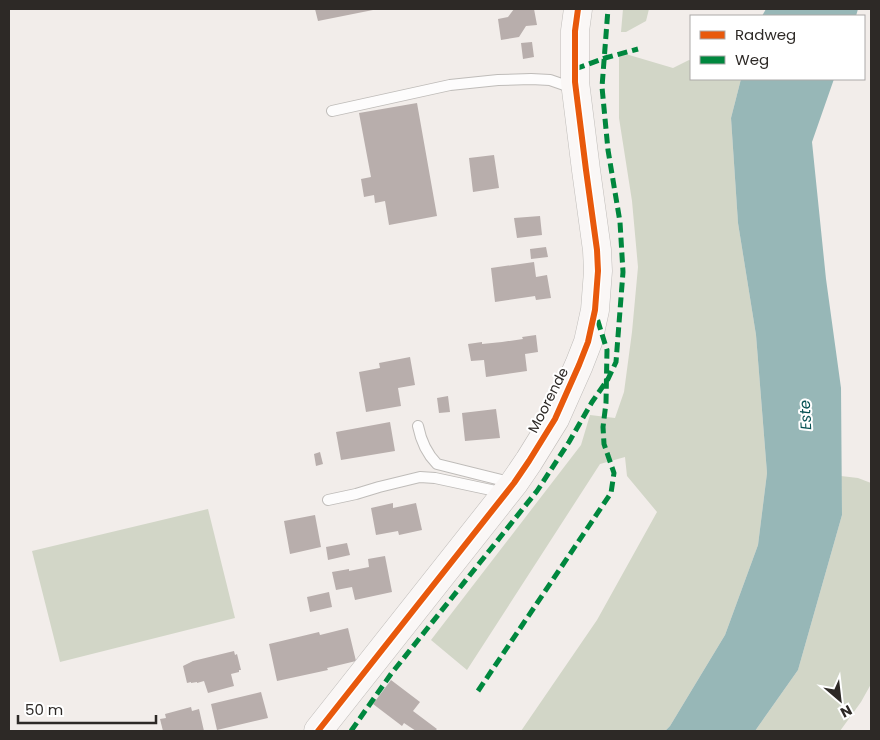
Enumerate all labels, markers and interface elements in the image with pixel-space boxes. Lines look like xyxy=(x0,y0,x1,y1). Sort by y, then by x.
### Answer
legend xyxy=(690,15,865,80)
text: Radweg xyxy=(735,24,796,45)
text: Weg xyxy=(735,49,769,70)
street label: Moorende xyxy=(523,364,573,436)
water label: Este xyxy=(794,399,816,431)
north arrow xyxy=(815,675,865,725)
scale bar xyxy=(18,692,155,724)
text: 50 m xyxy=(25,699,63,720)
text: N xyxy=(837,700,855,723)

